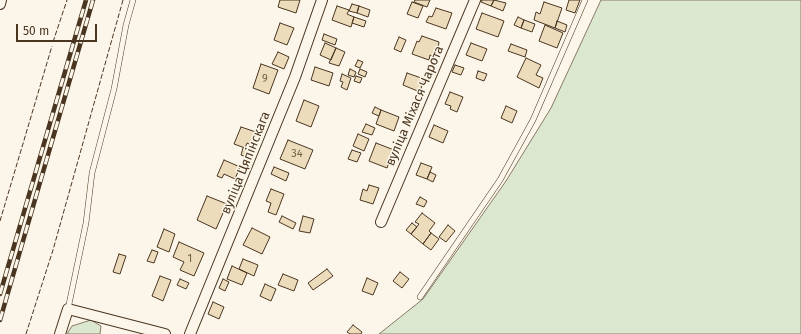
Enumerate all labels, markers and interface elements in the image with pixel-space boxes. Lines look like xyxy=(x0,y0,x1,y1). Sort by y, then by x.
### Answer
scale bar xyxy=(18,16,99,42)
text: 50 m xyxy=(23,24,49,38)
street label: вуліца Міхася Чарота xyxy=(383,44,447,168)
house number: 9 xyxy=(262,72,268,86)
street label: вуліца Цяпінскага xyxy=(218,109,274,217)
house number: 34 xyxy=(291,147,303,161)
house number: 1 xyxy=(188,252,192,266)

